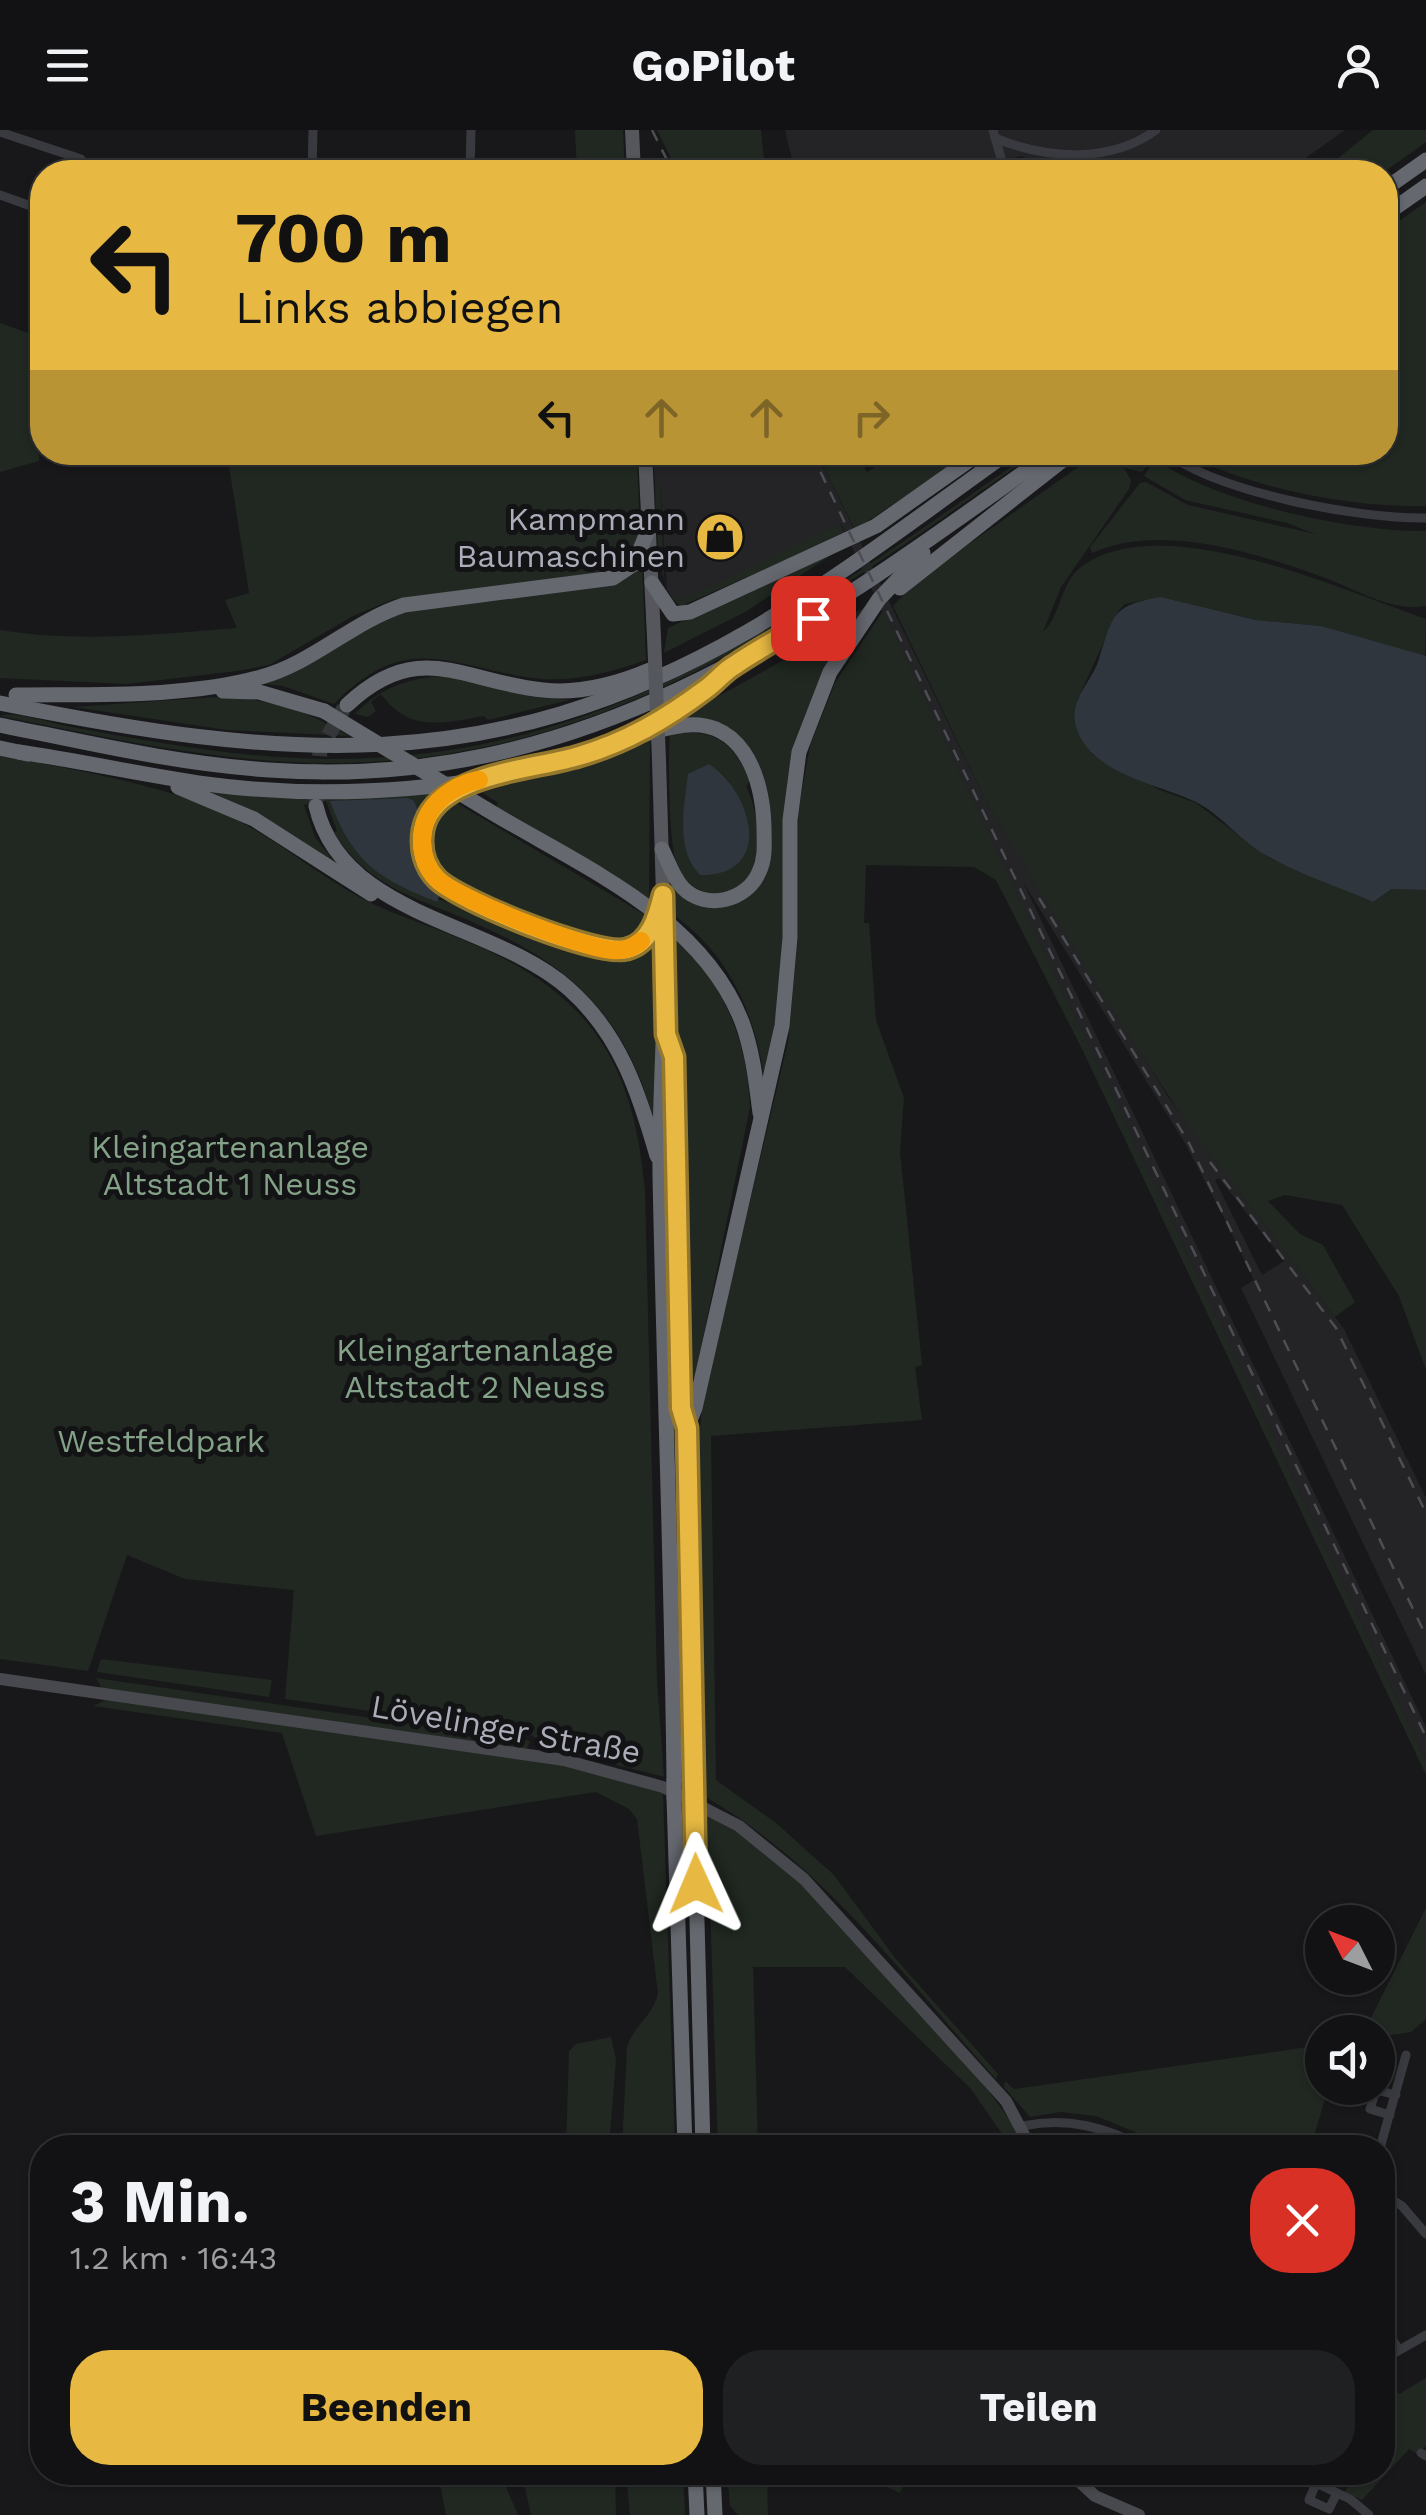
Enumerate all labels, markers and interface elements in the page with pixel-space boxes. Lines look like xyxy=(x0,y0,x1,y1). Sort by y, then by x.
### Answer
icon: menu xyxy=(40,38,95,93)
icon: person xyxy=(1331,38,1386,93)
text: GoPilot xyxy=(631,39,795,92)
text: 700 m xyxy=(235,197,452,279)
icon: left xyxy=(70,200,200,330)
text: Links abbiegen xyxy=(235,281,563,334)
icon: left xyxy=(529,390,584,445)
icon: ahead xyxy=(634,390,689,445)
icon: ahead xyxy=(739,390,794,445)
icon: right xyxy=(844,390,899,445)
place label: Kampmann Baumaschinen xyxy=(456,500,685,575)
shop icon: Kampmann Baumaschinen xyxy=(694,511,746,563)
pin xyxy=(771,576,856,661)
icon: arrive xyxy=(786,591,841,646)
park label: Kleingartenanlage Altstadt 1 Neuss xyxy=(91,1128,369,1203)
park label: Kleingartenanlage Altstadt 2 Neuss xyxy=(336,1331,614,1406)
park label: Westfeldpark xyxy=(57,1422,265,1460)
street label: Lövelinger Straße xyxy=(368,1687,644,1771)
position arrow xyxy=(644,1832,748,1936)
north arrow xyxy=(1305,1905,1395,1995)
map controls xyxy=(1305,1905,1395,2105)
button: sound xyxy=(1305,2015,1395,2105)
text: 3 Min. xyxy=(70,2166,249,2237)
button: close xyxy=(1250,2168,1355,2273)
text: 1.2 km · 16:43 xyxy=(70,2239,277,2277)
button: Beenden xyxy=(70,2350,703,2465)
button: Teilen xyxy=(723,2350,1355,2465)

